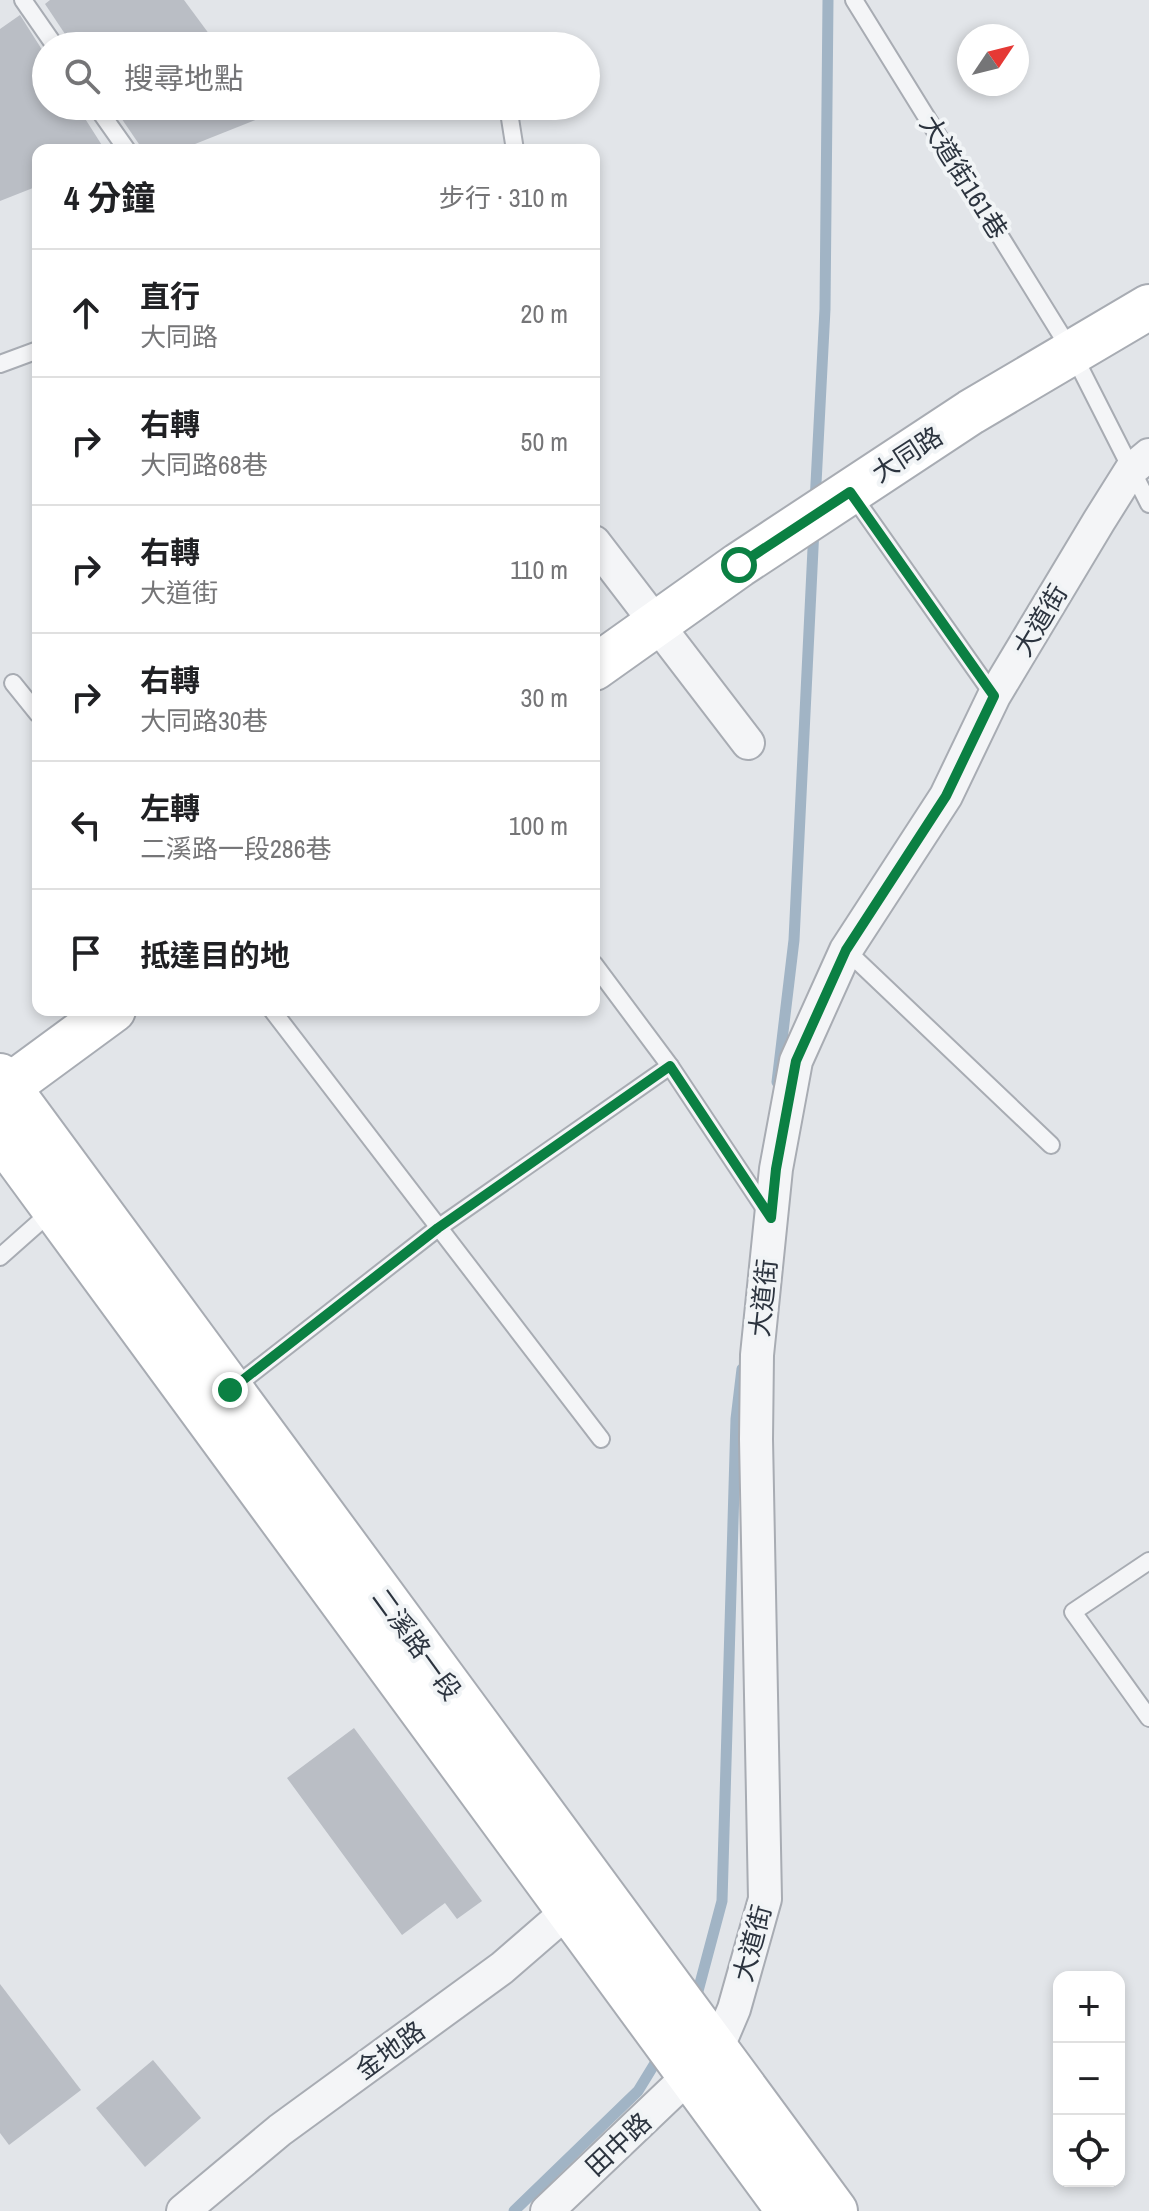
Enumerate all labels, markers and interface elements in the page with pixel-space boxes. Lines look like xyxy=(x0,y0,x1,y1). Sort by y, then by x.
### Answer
north arrow xyxy=(957,24,1029,96)
search box xyxy=(32,32,600,120)
icon: search xyxy=(60,54,104,98)
text: 搜尋地點 xyxy=(124,58,244,98)
street label: 大道街161巷 xyxy=(912,109,1016,245)
text: 4 分鐘 xyxy=(64,175,155,221)
text: 步行 · 310 m xyxy=(439,180,568,215)
text: 直行 xyxy=(140,276,200,316)
icon: ahead xyxy=(64,291,108,335)
text: 20 m xyxy=(521,296,568,331)
text: 大同路 xyxy=(140,319,218,354)
text: 右轉 xyxy=(140,404,200,444)
street label: 大同路 xyxy=(865,418,949,490)
icon: right xyxy=(64,419,108,463)
text: 50 m xyxy=(521,424,568,459)
text: 大同路68巷 xyxy=(140,447,268,482)
text: 右轉 xyxy=(140,532,200,572)
icon: right xyxy=(64,547,108,591)
route start xyxy=(721,547,757,583)
text: 110 m xyxy=(510,552,568,587)
text: 大道街 xyxy=(140,575,218,610)
street label: 大道街 xyxy=(1005,578,1075,662)
text: 右轉 xyxy=(140,660,200,700)
icon: right xyxy=(64,675,108,719)
text: 30 m xyxy=(521,680,568,715)
text: 大同路30巷 xyxy=(140,703,268,738)
text: 左轉 xyxy=(140,788,200,828)
icon: left xyxy=(64,803,108,847)
text: 100 m xyxy=(509,808,568,843)
text: 二溪路一段286巷 xyxy=(140,831,332,866)
icon: arrive xyxy=(64,931,108,975)
text: 抵達目的地 xyxy=(140,935,290,975)
street label: 大道街 xyxy=(742,1257,784,1339)
route end xyxy=(212,1372,248,1408)
street label: 二溪路一段 xyxy=(365,1581,469,1707)
street label: 大道街 xyxy=(725,1901,779,1985)
map controls xyxy=(1053,1971,1125,2187)
button: + xyxy=(1053,1971,1125,2043)
street label: 金地路 xyxy=(348,2013,432,2087)
button: − xyxy=(1053,2043,1125,2115)
street label: 田中路 xyxy=(578,2105,658,2183)
button: locate xyxy=(1053,2115,1125,2187)

